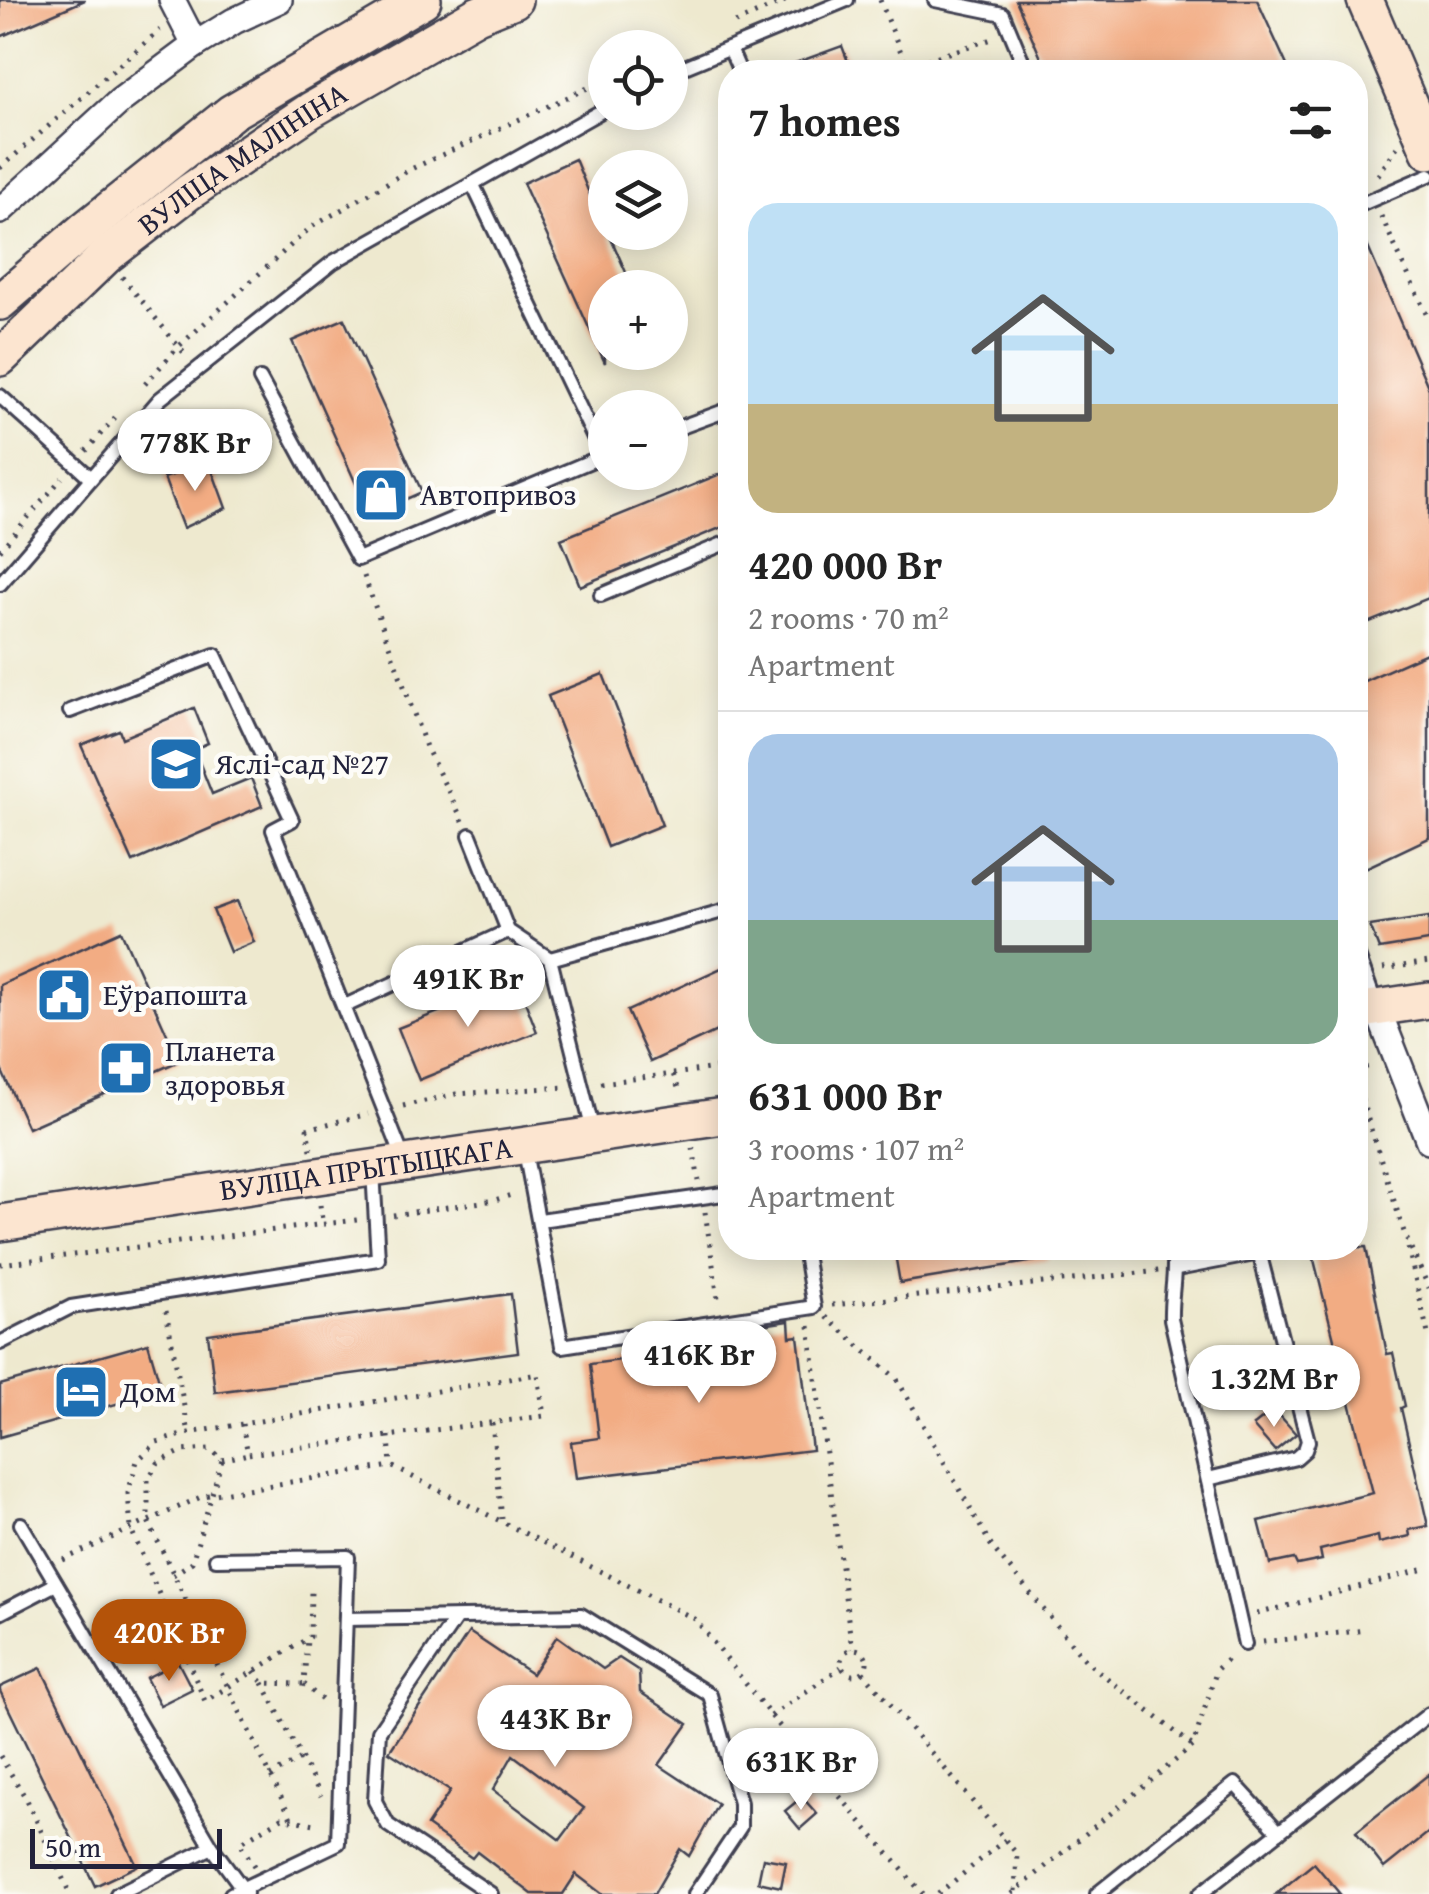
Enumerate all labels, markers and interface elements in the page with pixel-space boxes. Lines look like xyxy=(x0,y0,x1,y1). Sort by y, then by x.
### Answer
map controls xyxy=(588,30,688,490)
button: locate xyxy=(588,30,688,130)
street label: ВУЛІЦА МАЛІНІНА xyxy=(128,71,355,245)
text: 7 homes xyxy=(748,90,901,151)
icon: filters xyxy=(1283,93,1338,148)
button: layers xyxy=(588,150,688,250)
icon: home xyxy=(953,268,1133,448)
button: + xyxy=(588,270,688,370)
button: − xyxy=(588,390,688,490)
pin: 778K Br xyxy=(103,409,287,494)
text: 778K Br xyxy=(139,418,251,465)
shop icon: Автопривоз xyxy=(351,465,411,525)
place label: Автопривоз xyxy=(420,472,577,516)
text: 420 000 Br xyxy=(748,533,942,594)
text: 2 rooms · 70 m² xyxy=(748,594,949,641)
text: Apartment xyxy=(748,641,895,688)
school or university icon: Яслі-сад №27 xyxy=(146,734,206,794)
place label: Яслі-сад №27 xyxy=(214,741,389,785)
icon: home xyxy=(953,799,1133,979)
pin: 491K Br xyxy=(376,945,560,1030)
text: 491K Br xyxy=(412,954,524,1001)
public building icon: Еўрапошта xyxy=(34,965,94,1025)
place label: Еўрапошта xyxy=(103,972,248,1016)
place label: Планета здоровья xyxy=(165,1028,285,1106)
pharmacy icon: Планета здоровья xyxy=(96,1038,156,1098)
text: 631 000 Br xyxy=(748,1064,942,1125)
street label: ВУЛІЦА ПРЫТЫЦКАГА xyxy=(217,1124,515,1211)
text: 3 rooms · 107 m² xyxy=(748,1125,964,1172)
text: Apartment xyxy=(748,1172,895,1219)
pin: 416K Br xyxy=(607,1321,791,1406)
text: 416K Br xyxy=(643,1330,755,1377)
pin: 1.32M Br xyxy=(1171,1345,1377,1430)
text: 1.32M Br xyxy=(1210,1354,1338,1401)
hotel icon: Дом xyxy=(51,1362,111,1422)
place label: Дом xyxy=(119,1369,176,1413)
pin: 420K Br xyxy=(77,1599,261,1684)
text: 420K Br xyxy=(113,1608,225,1655)
pin: 443K Br xyxy=(463,1685,647,1770)
text: 443K Br xyxy=(499,1694,611,1741)
pin: 631K Br xyxy=(709,1728,893,1813)
text: 631K Br xyxy=(745,1737,857,1784)
scale bar xyxy=(30,1824,222,1868)
text: 50 m xyxy=(45,1826,101,1867)

